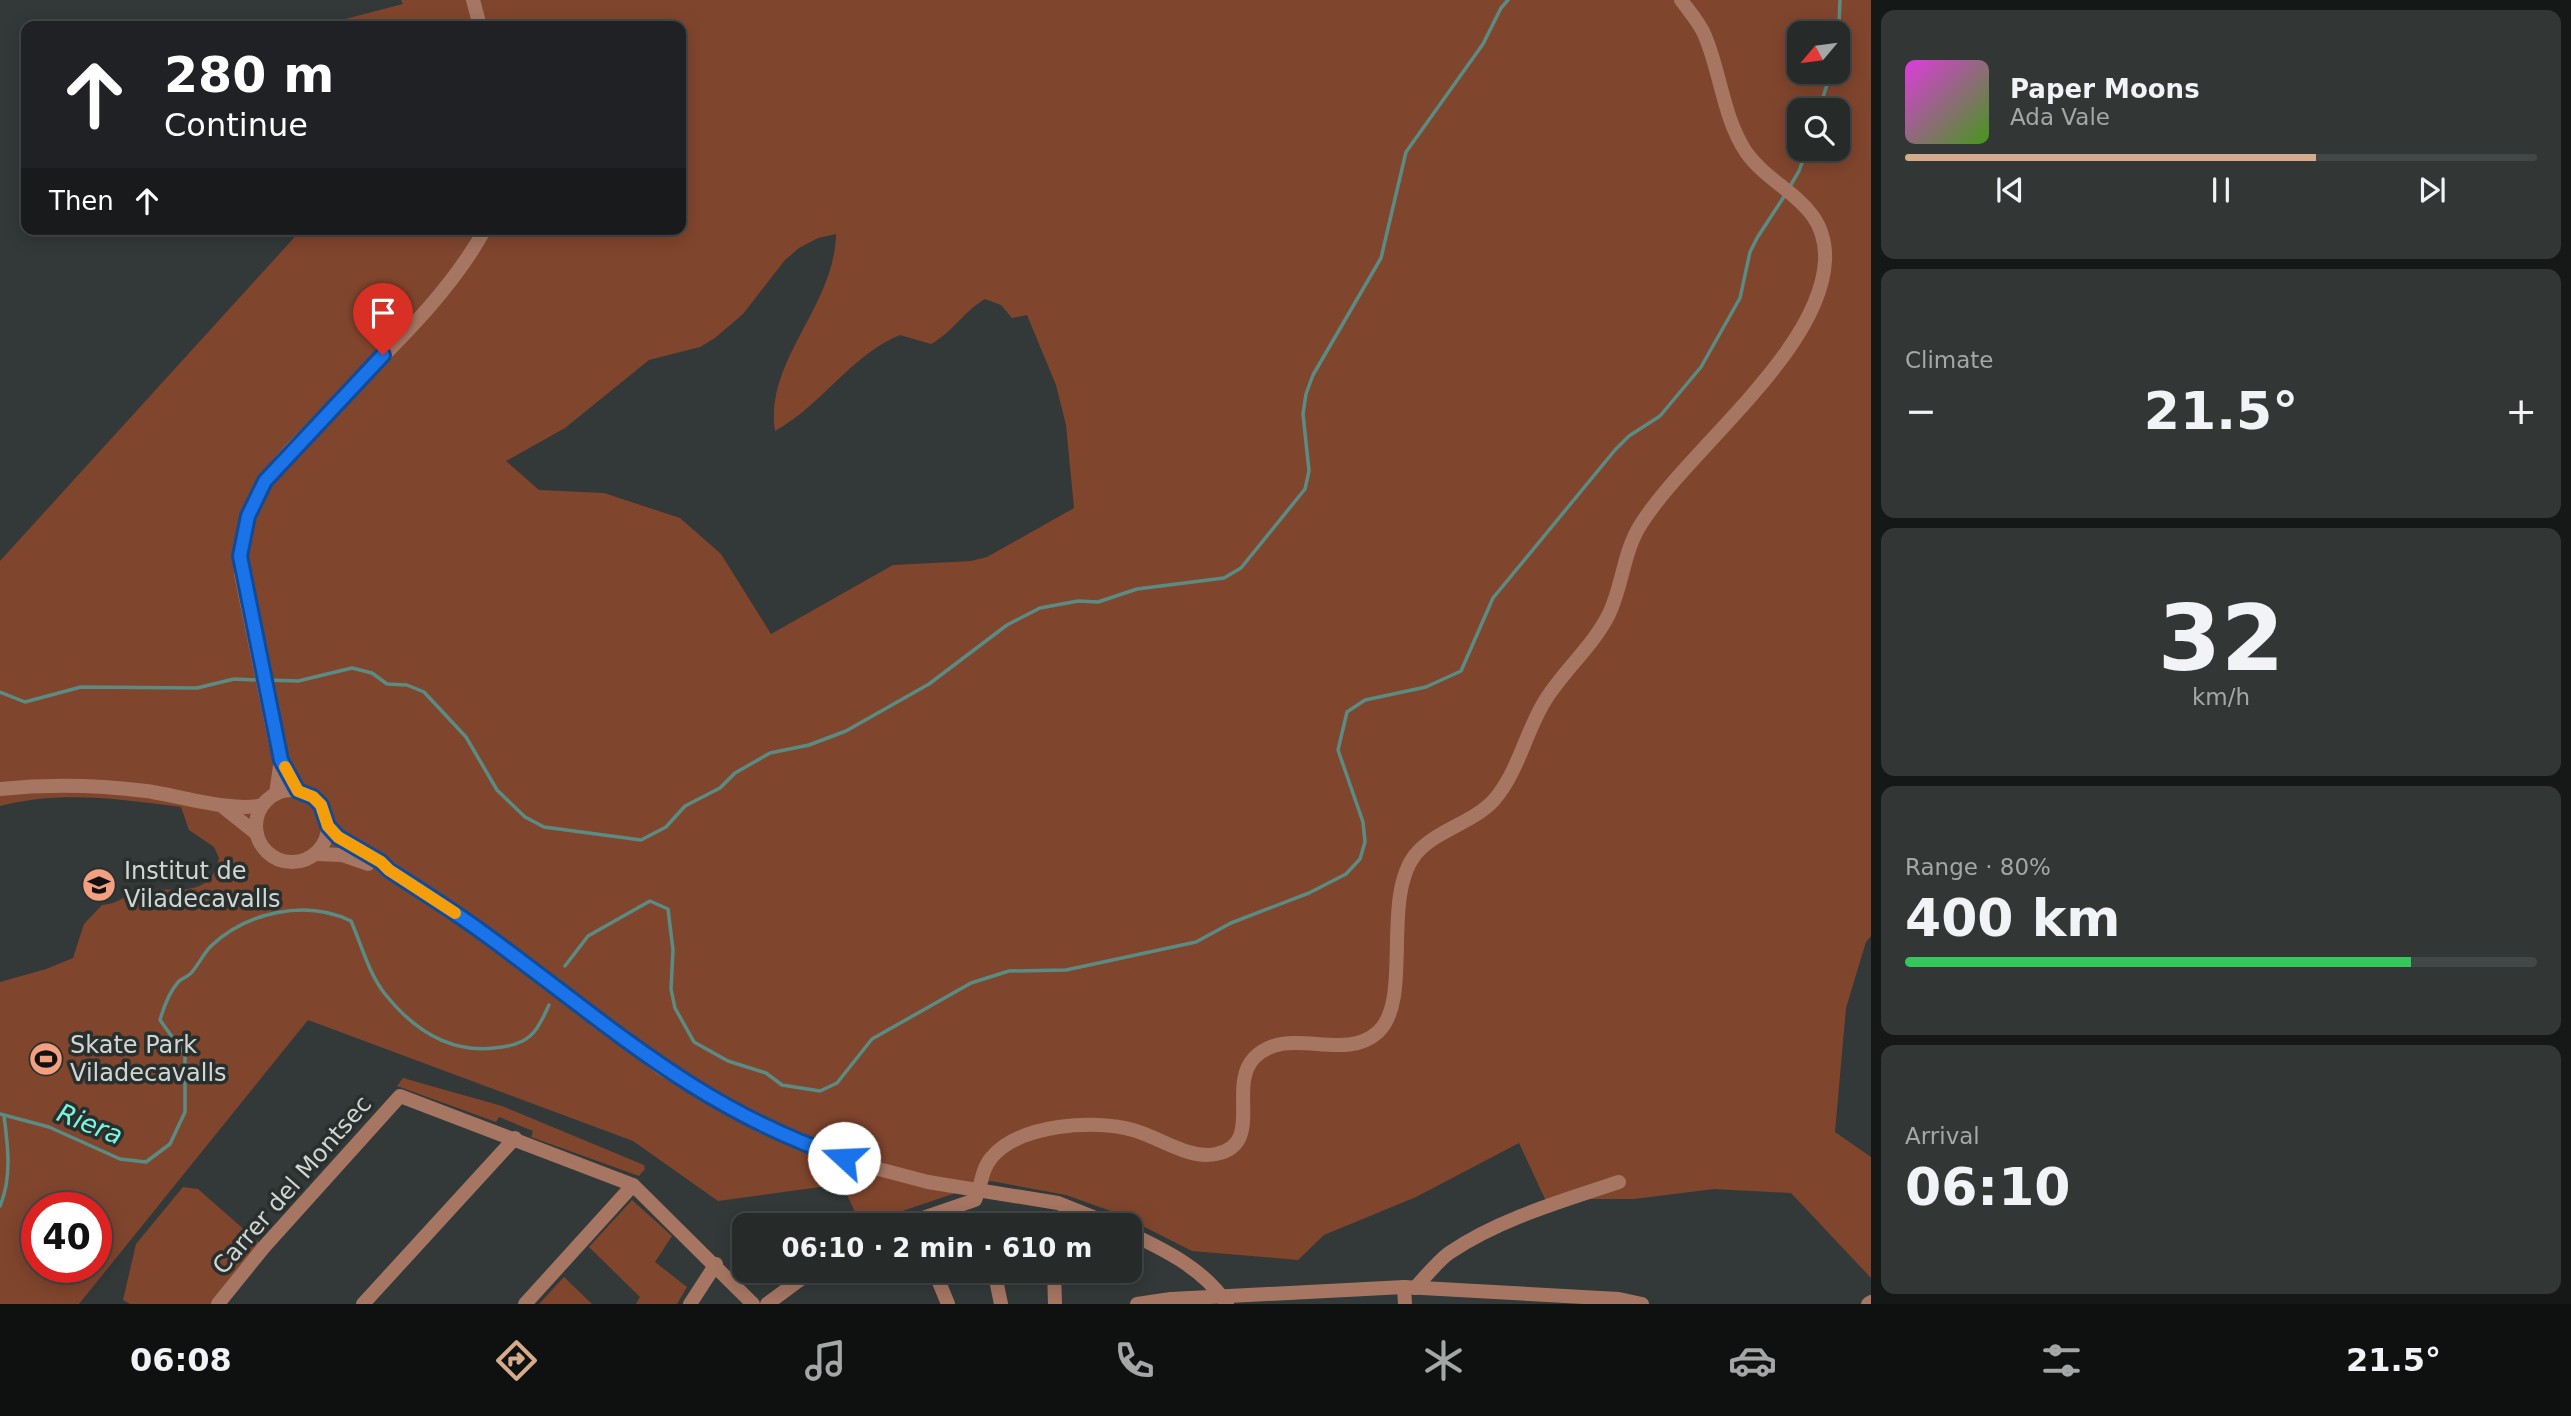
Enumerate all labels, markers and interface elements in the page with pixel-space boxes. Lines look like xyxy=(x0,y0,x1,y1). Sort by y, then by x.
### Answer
north arrow xyxy=(1787,21,1850,84)
map controls xyxy=(1787,21,1850,161)
text: 280 m xyxy=(164,47,334,104)
icon: ahead xyxy=(49,49,140,140)
text: Paper Moons xyxy=(2010,74,2200,104)
button: search xyxy=(1787,98,1850,161)
text: Ada Vale xyxy=(2010,104,2110,130)
text: Continue xyxy=(164,106,308,144)
icon: previous xyxy=(1991,171,2029,209)
icon: pause xyxy=(2202,171,2240,209)
icon: next xyxy=(2413,171,2451,209)
icon: ahead xyxy=(128,182,166,220)
text: Then xyxy=(49,186,114,216)
pin xyxy=(353,283,413,355)
icon: arrive xyxy=(364,294,402,332)
text: Climate xyxy=(1905,347,1994,373)
text: 21.5° xyxy=(2144,381,2298,441)
text: − xyxy=(1905,389,1937,433)
text: + xyxy=(2505,389,2537,433)
text: 32 xyxy=(2158,586,2284,691)
text: km/h xyxy=(2192,684,2250,710)
text: Range · 80% xyxy=(1905,854,2051,880)
place label: Institut de Viladecavalls xyxy=(124,857,281,913)
school or university icon: Institut de Viladecavalls xyxy=(80,866,118,904)
text: 400 km xyxy=(1905,888,2120,948)
place label: Skate Park Viladecavalls xyxy=(70,1031,227,1087)
sports icon: Skate Park Viladecavalls xyxy=(27,1040,65,1078)
street label: Carrer del Montsec xyxy=(207,1090,377,1280)
water label: Riera xyxy=(53,1097,127,1151)
position arrow xyxy=(807,1121,881,1195)
text: Arrival xyxy=(1905,1123,1980,1149)
text: 06:10 xyxy=(1905,1157,2071,1217)
speed limit sign: 40 xyxy=(21,1192,112,1283)
text: 06:10 · 2 min · 610 m xyxy=(782,1233,1092,1263)
icon: directions xyxy=(492,1336,541,1385)
icon: music xyxy=(801,1336,850,1385)
icon: phone xyxy=(1110,1336,1159,1385)
icon: climate xyxy=(1419,1336,1468,1385)
icon: car xyxy=(1728,1336,1777,1385)
icon: filters xyxy=(2037,1336,2086,1385)
text: 06:08 xyxy=(130,1341,232,1379)
text: 21.5° xyxy=(2346,1341,2441,1379)

